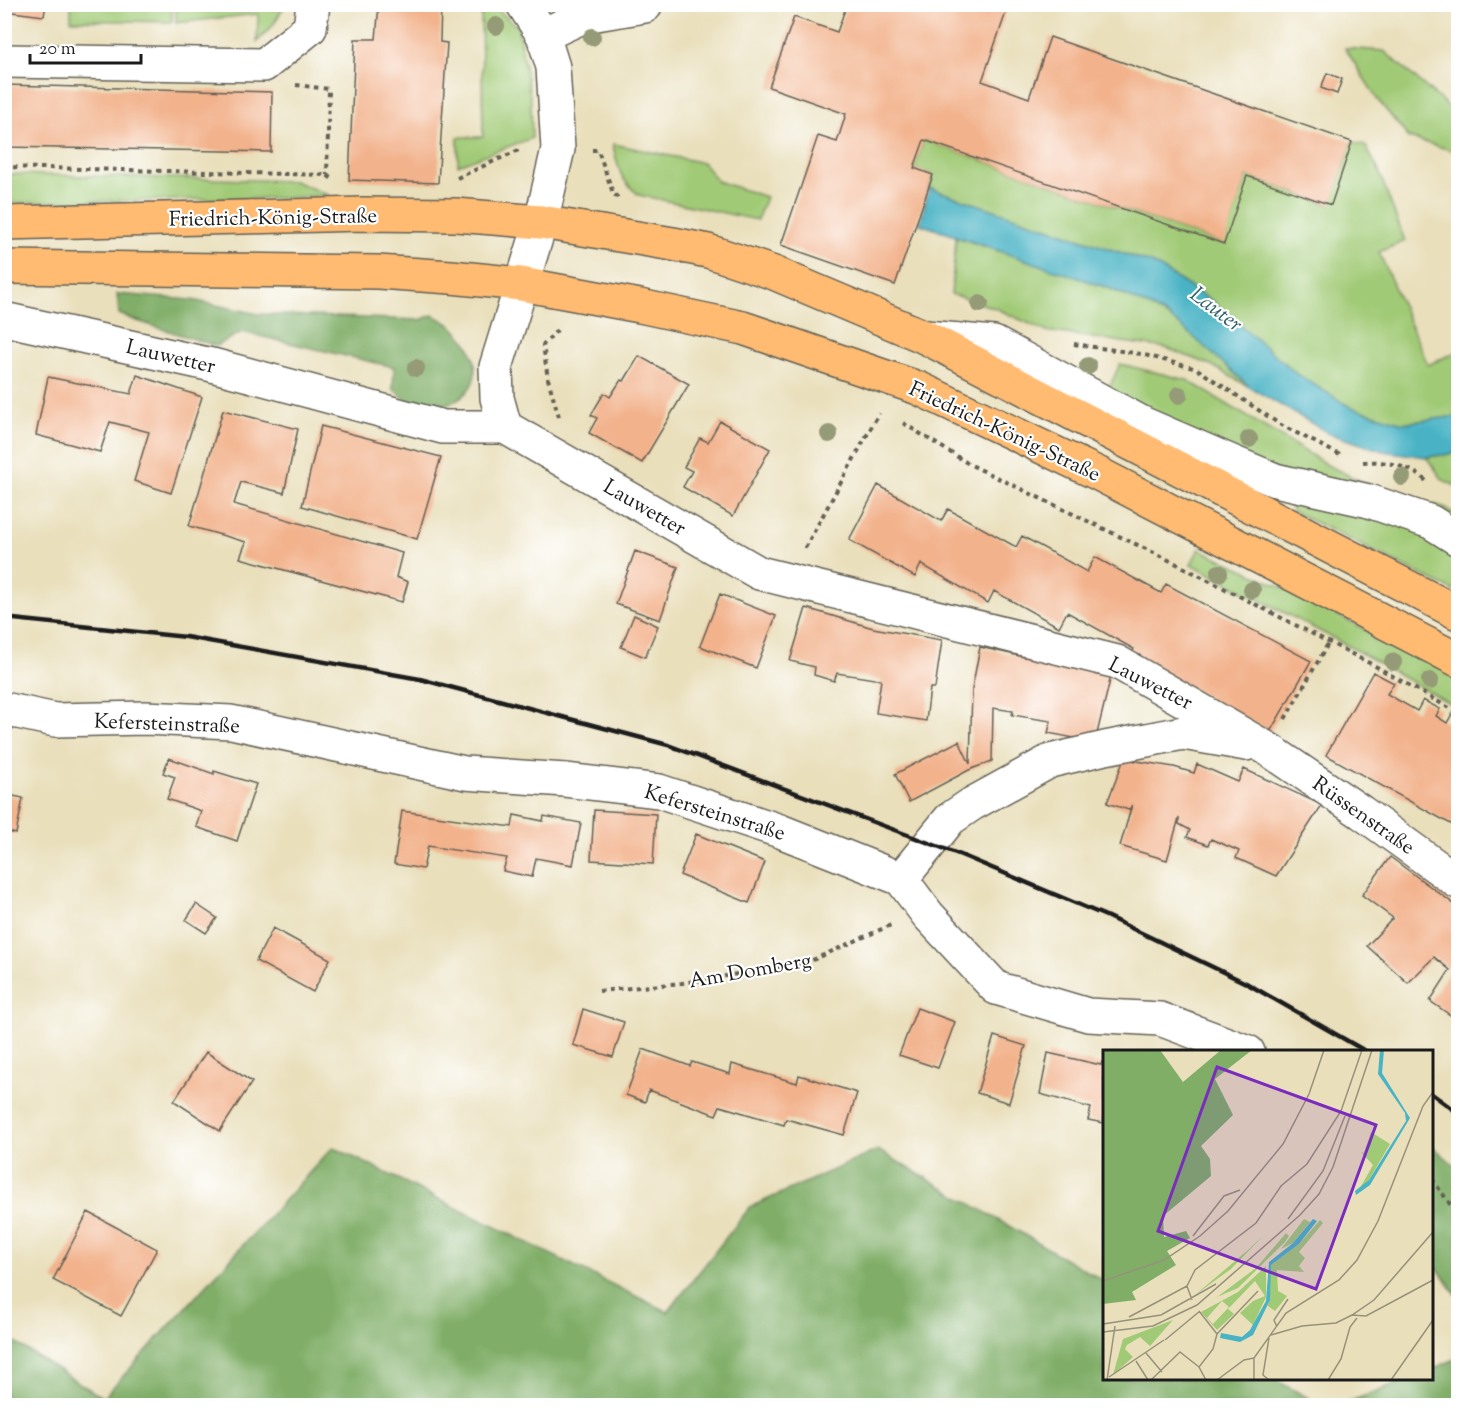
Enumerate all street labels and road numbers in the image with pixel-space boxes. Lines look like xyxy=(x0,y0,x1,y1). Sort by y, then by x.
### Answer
street label: Friedrich-König-Straße xyxy=(169,202,377,236)
street label: Lauwetter xyxy=(123,333,218,383)
street label: Friedrich-König-Straße xyxy=(903,375,1105,490)
street label: Lauwetter xyxy=(597,473,691,545)
street label: Lauwetter xyxy=(1103,651,1198,719)
street label: Kefersteinstraße xyxy=(93,707,240,743)
street label: Rüssenstraße xyxy=(1305,770,1420,863)
street label: Kefersteinstraße xyxy=(640,778,789,850)
street label: Am Domberg xyxy=(687,946,814,997)

